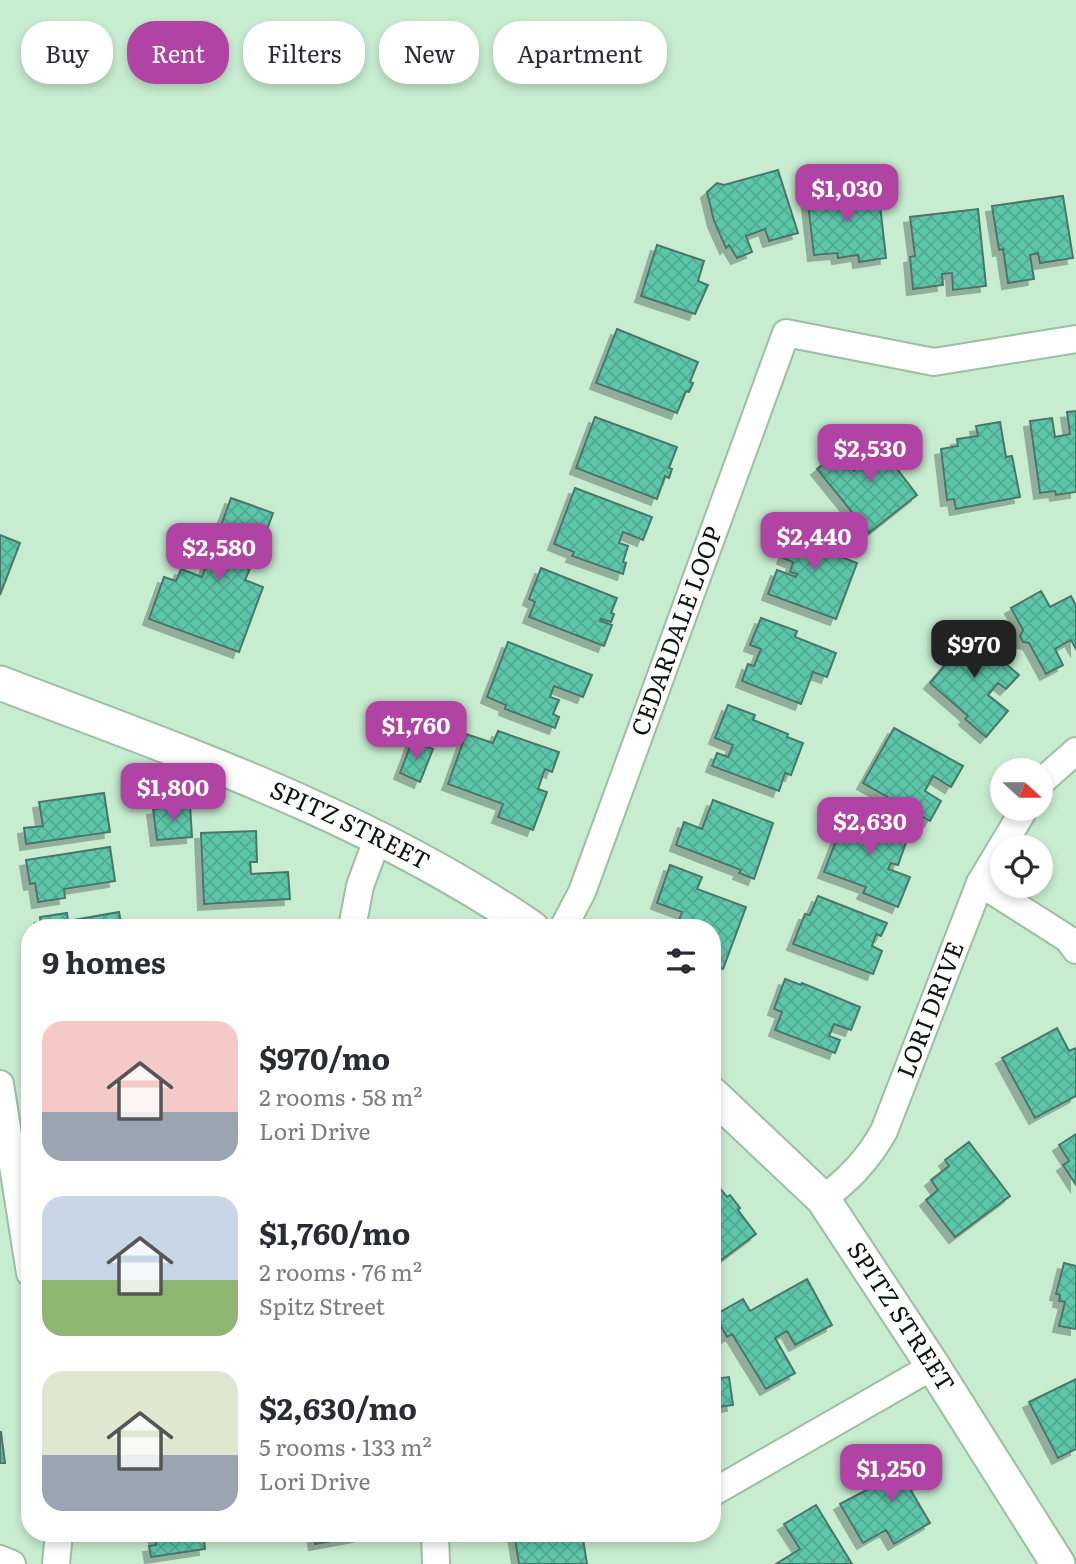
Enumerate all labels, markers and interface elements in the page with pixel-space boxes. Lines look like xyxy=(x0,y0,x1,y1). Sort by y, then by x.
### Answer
chip: Buy xyxy=(21,21,113,84)
chip: Rent xyxy=(127,21,229,84)
chip: Filters xyxy=(243,21,365,84)
chip: New xyxy=(379,21,479,84)
chip: Apartment xyxy=(493,21,667,84)
pin: $1,030 xyxy=(790,164,904,224)
text: $1,030 xyxy=(811,170,883,204)
pin: $2,530 xyxy=(813,424,927,484)
text: $2,530 xyxy=(834,430,906,464)
pin: $2,440 xyxy=(757,512,871,572)
text: $2,440 xyxy=(777,518,851,552)
street label: CEDARDALE LOOP xyxy=(620,521,729,740)
pin: $2,580 xyxy=(162,524,276,583)
text: $2,580 xyxy=(182,529,256,563)
pin: $970 xyxy=(933,620,1015,680)
text: $970 xyxy=(947,626,1001,660)
pin: $1,760 xyxy=(359,702,473,761)
text: $1,760 xyxy=(382,707,450,741)
north arrow xyxy=(990,758,1054,821)
map controls xyxy=(990,758,1053,898)
pin: $1,800 xyxy=(116,764,230,823)
text: $1,800 xyxy=(137,769,209,803)
street label: SPITZ STREET xyxy=(265,770,437,877)
pin: $2,630 xyxy=(813,798,927,857)
text: $2,630 xyxy=(833,803,907,837)
button: locate xyxy=(990,835,1053,898)
street label: LORI DRIVE xyxy=(886,935,971,1082)
text: 9 homes xyxy=(42,939,166,983)
icon: filters xyxy=(662,942,700,980)
text: $970/mo xyxy=(259,1035,390,1079)
icon: home xyxy=(98,1049,182,1133)
text: 2 rooms · 58 m² xyxy=(259,1079,422,1113)
text: Lori Drive xyxy=(259,1113,370,1147)
text: $1,760/mo xyxy=(259,1210,410,1254)
icon: home xyxy=(98,1224,182,1308)
street label: SPITZ STREET xyxy=(840,1234,965,1398)
text: 2 rooms · 76 m² xyxy=(259,1254,422,1288)
text: Spitz Street xyxy=(259,1288,385,1322)
text: $2,630/mo xyxy=(259,1385,417,1429)
icon: home xyxy=(98,1399,182,1483)
text: 5 rooms · 133 m² xyxy=(259,1429,432,1463)
pin: $1,250 xyxy=(834,1444,948,1504)
text: $1,250 xyxy=(856,1450,926,1484)
text: Lori Drive xyxy=(259,1463,370,1497)

